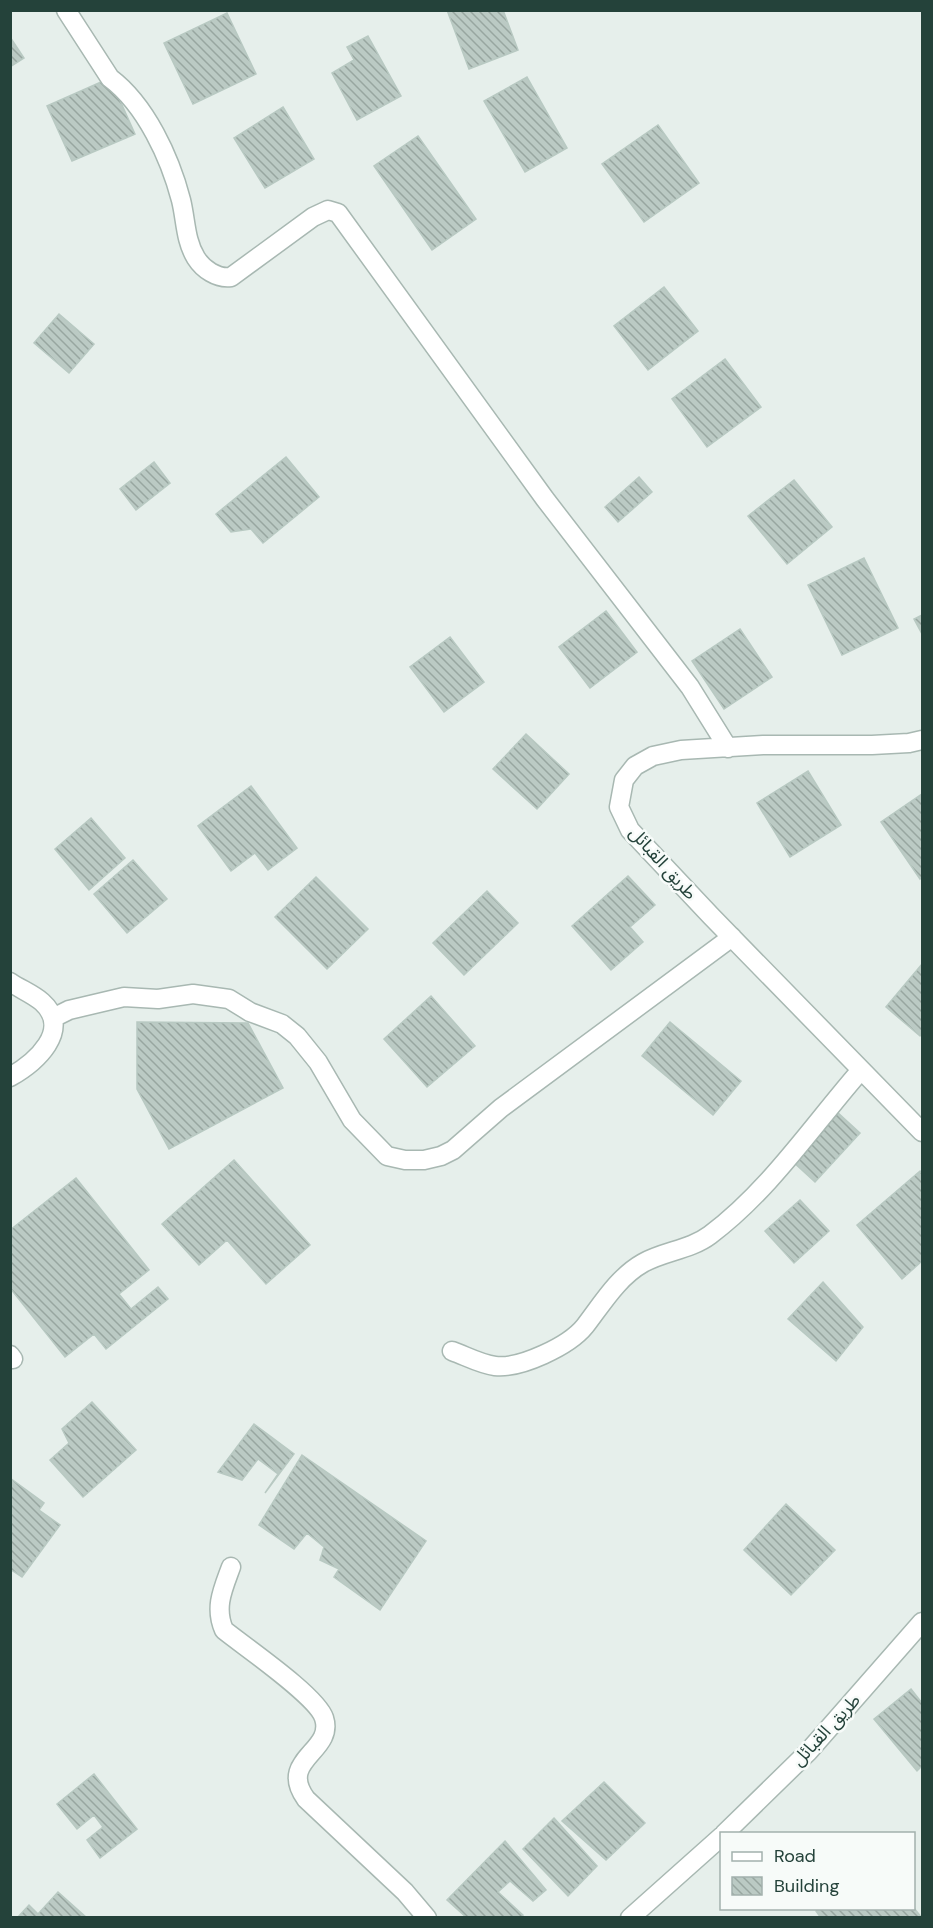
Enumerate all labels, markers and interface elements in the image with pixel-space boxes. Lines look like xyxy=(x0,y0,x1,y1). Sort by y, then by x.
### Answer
street label: طريق القبائل xyxy=(624,821,702,905)
street label: طريق القبائل xyxy=(786,1689,866,1771)
legend xyxy=(720,1832,915,1910)
text: Road xyxy=(774,1844,816,1868)
text: Building xyxy=(774,1874,839,1898)

